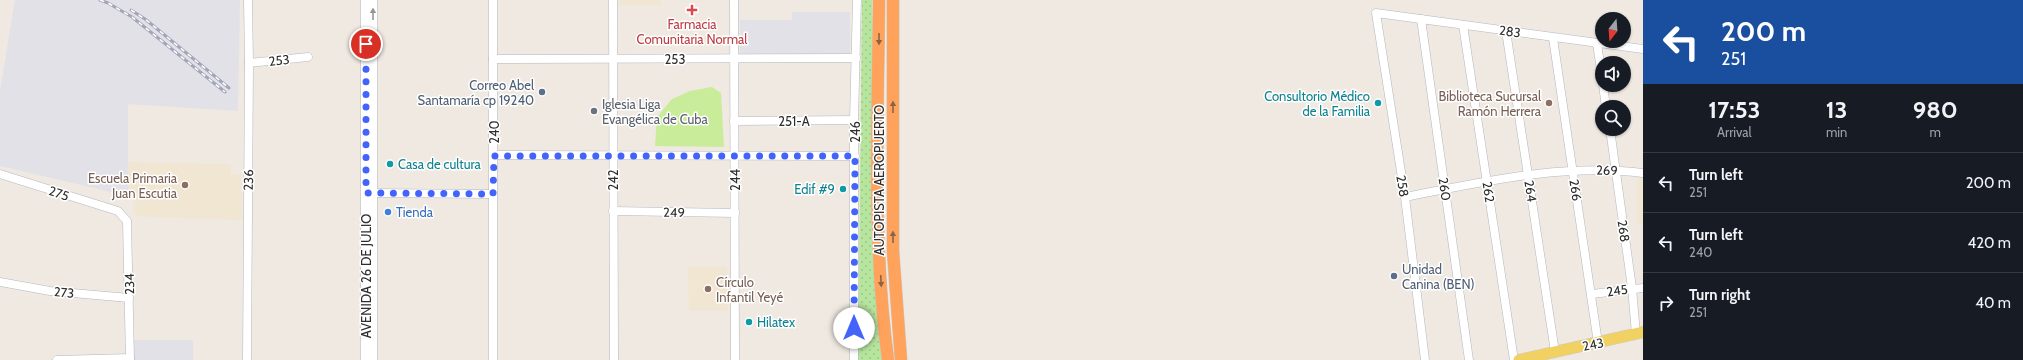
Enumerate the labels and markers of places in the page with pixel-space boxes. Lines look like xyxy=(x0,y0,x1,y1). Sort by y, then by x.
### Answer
marker: Farmacia Comunitaria Normal xyxy=(687,5,697,15)
place label: Farmacia Comunitaria Normal xyxy=(637,16,747,47)
pin xyxy=(349,27,383,61)
place label: Correo Abel Santamaría cp 19240 xyxy=(418,77,534,108)
marker: Correo Abel Santamaría cp 19240 xyxy=(537,87,547,97)
place label: Consultorio Médico de la Familia xyxy=(1264,88,1371,119)
place label: Biblioteca Sucursal Ramón Herrera xyxy=(1439,88,1542,119)
place label: Iglesia Liga Evangélica de Cuba xyxy=(602,96,708,127)
marker: Consultorio Médico de la Familia xyxy=(1373,98,1383,108)
marker: Biblioteca Sucursal Ramón Herrera xyxy=(1544,98,1554,108)
marker: Iglesia Liga Evangélica de Cuba xyxy=(589,106,599,116)
place label: Casa de cultura xyxy=(398,156,482,172)
marker: Casa de cultura xyxy=(385,159,395,169)
place label: Escuela Primaria Juan Escutia xyxy=(88,170,178,201)
marker: Escuela Primaria Juan Escutia xyxy=(180,180,190,190)
place label: Edif #9 xyxy=(794,181,835,197)
marker: Edif #9 xyxy=(838,184,848,194)
place label: Tienda xyxy=(396,204,434,220)
marker: Tienda xyxy=(383,207,393,217)
place label: Unidad Canina (BEN) xyxy=(1402,261,1475,292)
marker: Unidad Canina (BEN) xyxy=(1389,271,1399,281)
place label: Círculo Infantil Yeyé xyxy=(716,274,783,305)
marker: Círculo Infantil Yeyé xyxy=(703,284,713,294)
place label: Hilatex xyxy=(757,314,796,330)
marker: Hilatex xyxy=(744,317,754,327)

